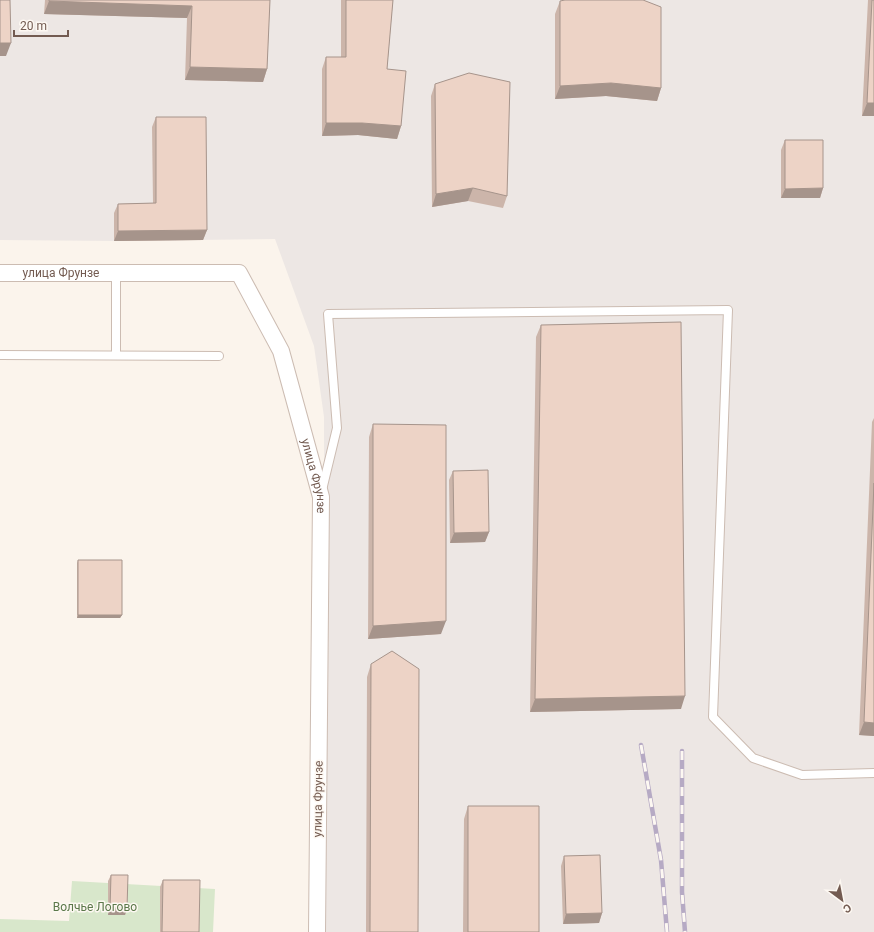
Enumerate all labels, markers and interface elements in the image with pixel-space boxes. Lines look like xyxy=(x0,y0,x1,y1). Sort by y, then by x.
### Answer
scale bar xyxy=(14,12,68,38)
text: 20 m xyxy=(20,19,47,33)
street label: улица Фрунзе xyxy=(23,266,99,280)
street label: улица Фрунзе xyxy=(298,437,328,514)
street label: улица Фрунзе xyxy=(310,760,326,838)
north arrow xyxy=(822,880,862,920)
park label: Волчье Логово xyxy=(53,900,137,914)
text: С xyxy=(841,901,854,915)

